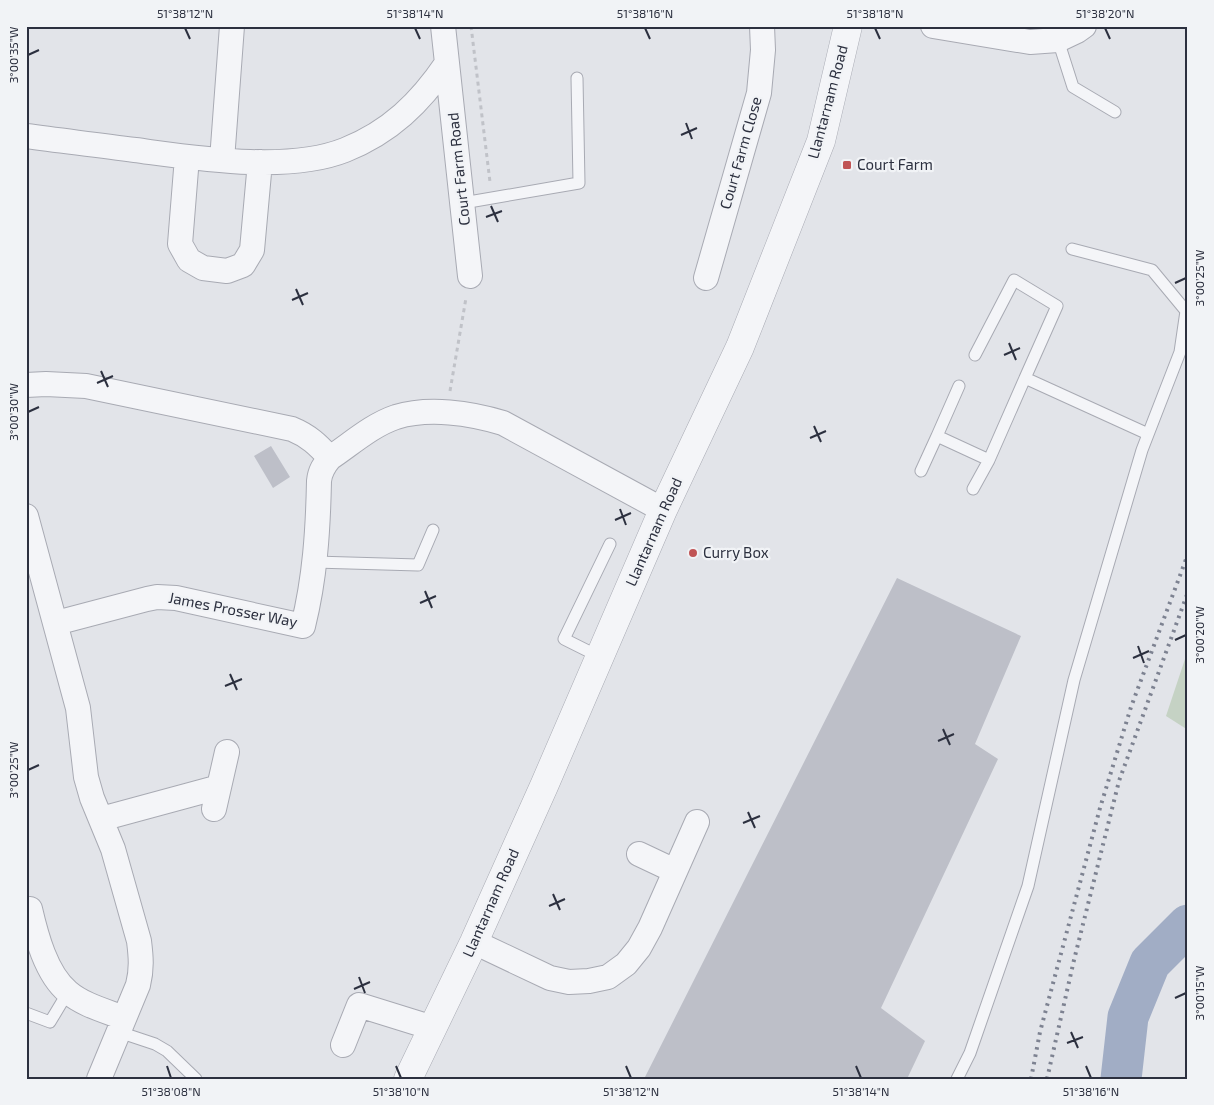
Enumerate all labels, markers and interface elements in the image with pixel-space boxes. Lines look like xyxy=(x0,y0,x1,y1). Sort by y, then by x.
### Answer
text: 51°38'12"N xyxy=(157,6,213,20)
text: 51°38'14"N xyxy=(387,6,443,20)
text: 51°38'16"N xyxy=(617,6,673,20)
text: 51°38'18"N xyxy=(847,6,903,20)
text: 51°38'20"N xyxy=(1076,6,1134,20)
text: 3°00'35"W xyxy=(6,27,20,83)
street label: Llantarnam Road xyxy=(803,43,851,161)
street label: Court Farm Close xyxy=(715,94,765,211)
street label: Court Farm Road xyxy=(443,112,473,227)
place label: Court Farm xyxy=(857,155,933,173)
marker: Court Farm xyxy=(841,159,853,171)
text: 3°00'25"W xyxy=(1192,250,1206,306)
text: 3°00'30"W xyxy=(6,383,20,441)
street label: Llantarnam Road xyxy=(621,474,685,589)
place label: Curry Box xyxy=(703,543,769,561)
marker: Curry Box xyxy=(687,547,699,559)
street label: James Prosser Way xyxy=(167,588,299,630)
text: 3°00'20"W xyxy=(1192,606,1206,664)
text: 3°00'25"W xyxy=(6,742,20,798)
street label: Llantarnam Road xyxy=(458,845,522,960)
text: 3°00'15"W xyxy=(1192,966,1206,1020)
text: 51°38'08"N xyxy=(141,1084,201,1098)
text: 51°38'10"N xyxy=(373,1084,429,1098)
text: 51°38'12"N xyxy=(603,1084,659,1098)
text: 51°38'14"N xyxy=(833,1084,889,1098)
text: 51°38'16"N xyxy=(1063,1084,1119,1098)

